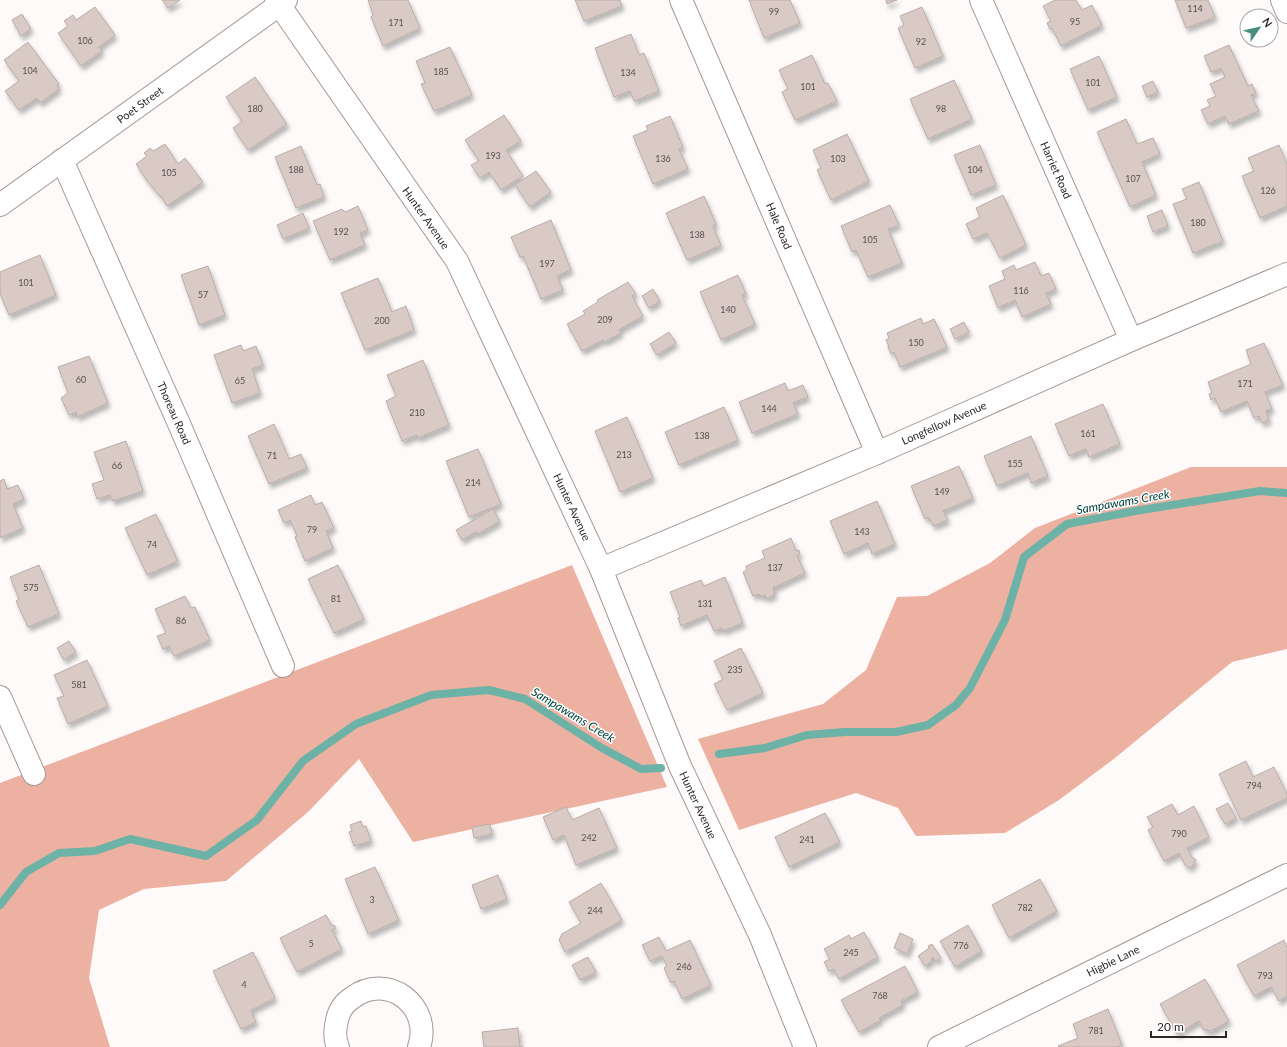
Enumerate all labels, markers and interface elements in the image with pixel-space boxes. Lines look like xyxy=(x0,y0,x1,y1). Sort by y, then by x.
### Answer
house number: 114 xyxy=(1187,3,1203,14)
house number: 99 xyxy=(769,6,779,17)
north arrow xyxy=(1239,8,1279,48)
text: N xyxy=(1260,15,1275,29)
house number: 95 xyxy=(1070,16,1080,27)
house number: 171 xyxy=(388,17,404,28)
house number: 106 xyxy=(77,35,93,46)
house number: 92 xyxy=(916,36,926,47)
house number: 104 xyxy=(22,65,38,76)
house number: 185 xyxy=(433,66,449,77)
house number: 134 xyxy=(620,67,636,78)
house number: 101 xyxy=(1085,77,1101,88)
house number: 101 xyxy=(800,81,816,92)
street label: Poet Street xyxy=(114,83,165,126)
house number: 180 xyxy=(247,103,263,114)
house number: 98 xyxy=(936,103,946,114)
street label: Harriet Road xyxy=(1038,139,1075,200)
house number: 193 xyxy=(485,150,501,161)
house number: 136 xyxy=(655,153,671,164)
house number: 103 xyxy=(830,153,846,164)
house number: 188 xyxy=(288,164,304,175)
house number: 104 xyxy=(967,164,983,175)
house number: 105 xyxy=(161,167,177,178)
house number: 107 xyxy=(1125,173,1141,184)
street label: Hunter Avenue xyxy=(400,184,453,251)
house number: 126 xyxy=(1260,185,1276,196)
street label: Hale Road xyxy=(764,201,795,251)
house number: 180 xyxy=(1190,217,1206,228)
house number: 192 xyxy=(333,226,349,237)
house number: 138 xyxy=(689,229,705,240)
house number: 105 xyxy=(862,234,878,245)
house number: 197 xyxy=(539,258,555,269)
house number: 101 xyxy=(18,277,34,288)
house number: 116 xyxy=(1013,285,1029,296)
house number: 57 xyxy=(198,289,208,300)
house number: 140 xyxy=(720,304,736,315)
house number: 209 xyxy=(597,314,613,325)
house number: 200 xyxy=(374,315,390,326)
house number: 150 xyxy=(908,337,924,348)
house number: 60 xyxy=(76,374,86,385)
house number: 65 xyxy=(235,375,245,386)
house number: 171 xyxy=(1237,378,1253,389)
street label: Thoreau Road xyxy=(155,379,194,446)
street label: Longfellow Avenue xyxy=(899,398,988,447)
house number: 144 xyxy=(761,403,777,414)
house number: 210 xyxy=(409,407,425,418)
house number: 161 xyxy=(1080,428,1096,439)
house number: 138 xyxy=(694,430,710,441)
house number: 213 xyxy=(616,449,632,460)
house number: 71 xyxy=(267,450,277,461)
house number: 155 xyxy=(1007,458,1023,469)
house number: 66 xyxy=(112,460,122,471)
street label: Hunter Avenue xyxy=(551,471,594,543)
house number: 214 xyxy=(465,477,481,488)
house number: 149 xyxy=(934,486,950,497)
water label: Sampawams Creek xyxy=(1075,486,1171,517)
house number: 79 xyxy=(307,524,317,535)
house number: 143 xyxy=(854,526,870,537)
house number: 74 xyxy=(147,539,157,550)
house number: 137 xyxy=(767,562,783,573)
house number: 575 xyxy=(23,582,39,593)
house number: 81 xyxy=(331,593,341,604)
house number: 131 xyxy=(697,598,713,609)
house number: 86 xyxy=(176,615,186,626)
house number: 235 xyxy=(727,664,743,675)
house number: 581 xyxy=(71,679,87,690)
water label: Sampawams Creek xyxy=(529,684,618,745)
street label: Hunter Avenue xyxy=(677,769,720,841)
house number: 794 xyxy=(1246,780,1262,791)
house number: 790 xyxy=(1171,828,1187,839)
house number: 242 xyxy=(581,832,597,843)
house number: 241 xyxy=(799,834,815,845)
house number: 3 xyxy=(369,894,375,905)
house number: 782 xyxy=(1017,902,1033,913)
house number: 244 xyxy=(587,905,603,916)
house number: 5 xyxy=(308,938,314,949)
house number: 776 xyxy=(953,940,969,951)
street label: Higbie Lane xyxy=(1084,942,1141,979)
house number: 245 xyxy=(843,947,859,958)
house number: 246 xyxy=(676,961,692,972)
house number: 793 xyxy=(1257,970,1273,981)
house number: 4 xyxy=(241,979,247,990)
house number: 768 xyxy=(872,990,888,1001)
scale bar xyxy=(1151,1013,1226,1039)
text: 20 m xyxy=(1157,1019,1184,1034)
house number: 781 xyxy=(1088,1025,1104,1036)

